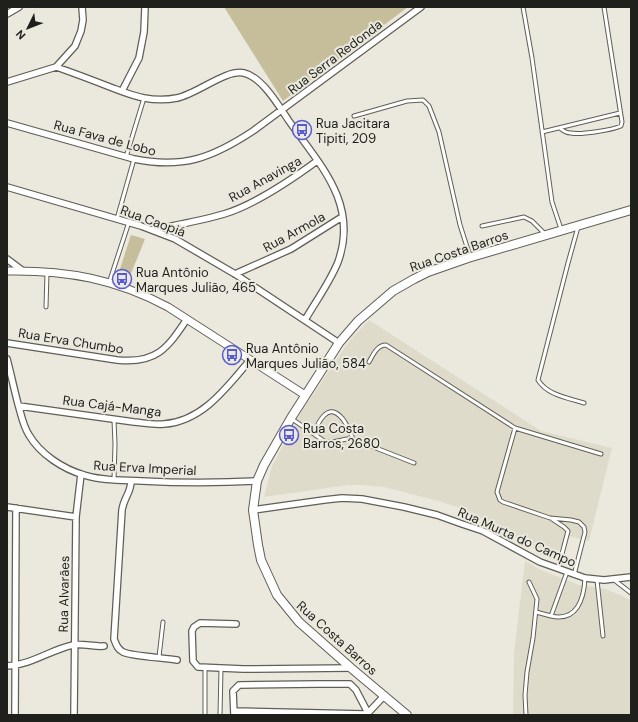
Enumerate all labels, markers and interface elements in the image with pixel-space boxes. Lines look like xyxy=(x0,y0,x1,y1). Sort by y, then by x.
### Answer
north arrow xyxy=(8,8,48,48)
street label: Rua Serra Redonda xyxy=(284,16,386,98)
text: N xyxy=(13,27,29,43)
place label: Rua Jacitara Tipiti, 209 xyxy=(316,115,390,147)
street label: Rua Fava de Lobo xyxy=(52,116,158,160)
bus stop icon: Rua Jacitara Tipiti, 209 xyxy=(291,119,313,141)
street label: Rua Anavinga xyxy=(226,152,304,206)
street label: Rua Caopiá xyxy=(118,201,188,241)
street label: Rua Armola xyxy=(260,208,328,256)
street label: Rua Costa Barros xyxy=(407,226,511,276)
place label: Rua Antônio Marques Julião, 465 xyxy=(136,264,256,296)
bus stop icon: Rua Antônio Marques Julião, 465 xyxy=(111,268,133,290)
street label: Rua Erva Chumbo xyxy=(17,324,125,358)
place label: Rua Antônio Marques Julião, 584 xyxy=(246,340,366,372)
bus stop icon: Rua Antônio Marques Julião, 584 xyxy=(221,344,243,366)
street label: Rua Cajá-Manga xyxy=(62,392,162,420)
place label: Rua Costa Barros, 2680 xyxy=(303,420,380,452)
bus stop icon: Rua Costa Barros, 2680 xyxy=(278,424,300,446)
street label: Rua Erva Imperial xyxy=(93,457,197,479)
street label: Rua Murta do Campo xyxy=(455,503,579,571)
street label: Rua Alvarães xyxy=(55,556,73,632)
street label: Rua Costa Barros xyxy=(293,597,381,679)

